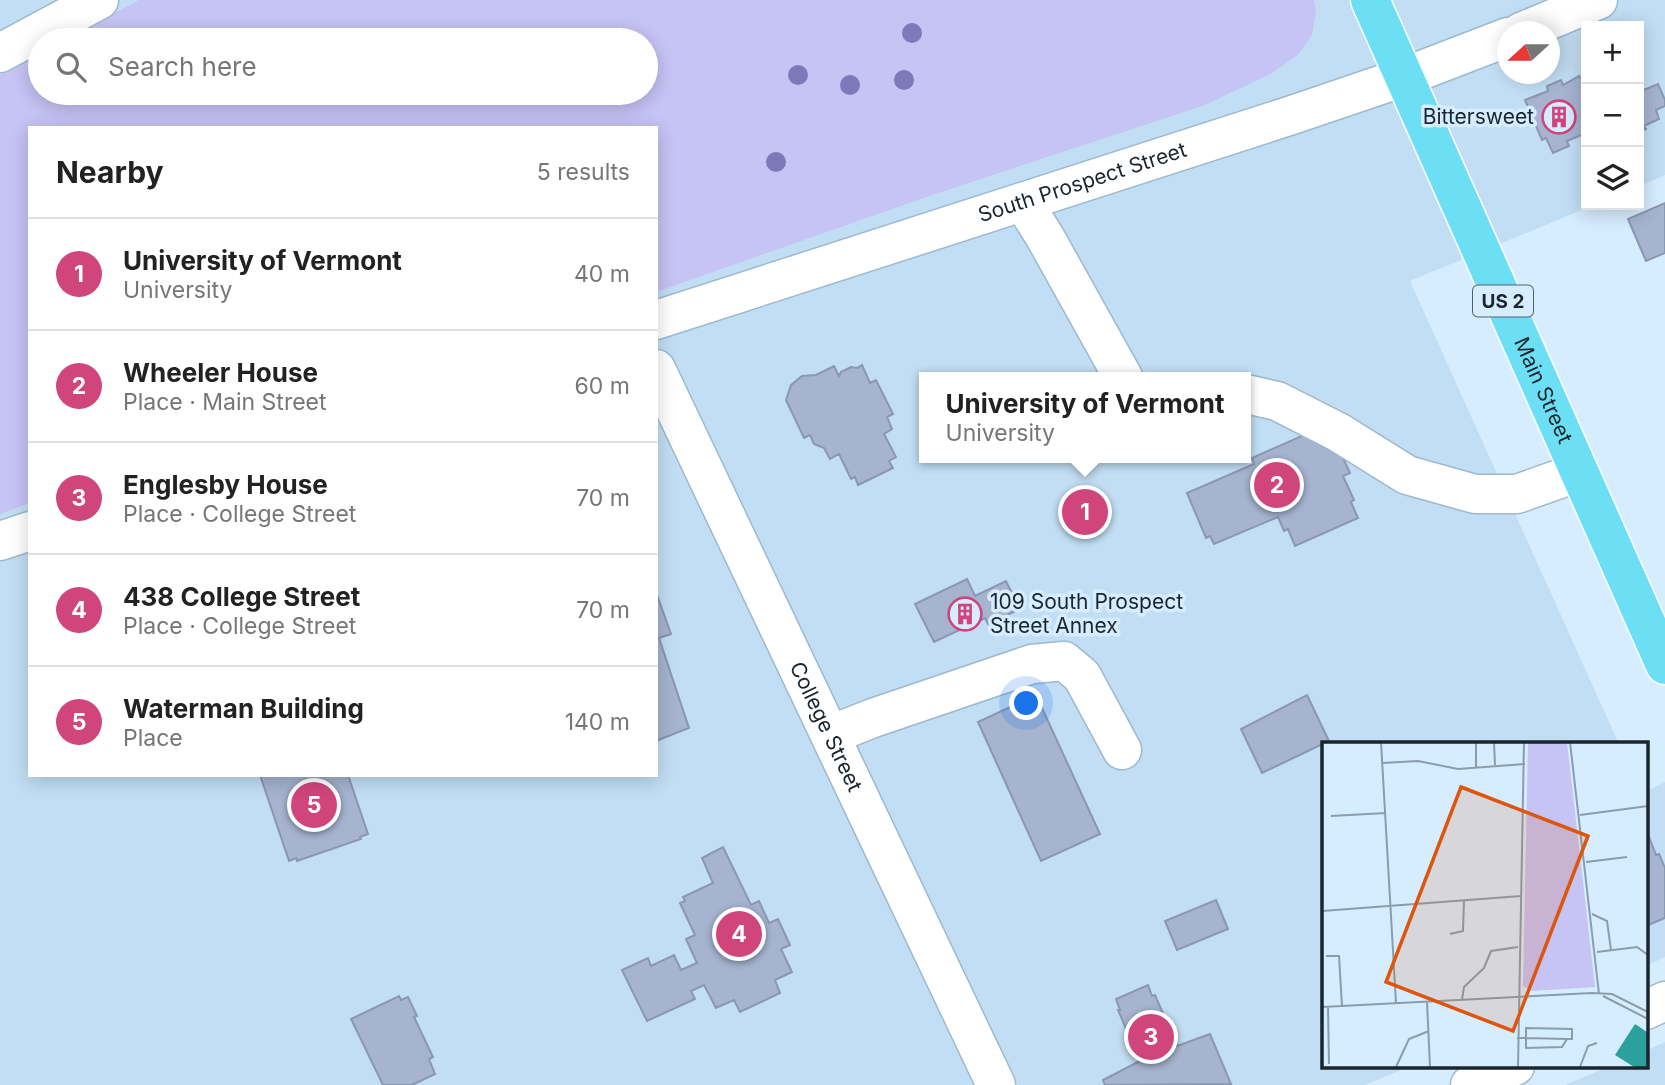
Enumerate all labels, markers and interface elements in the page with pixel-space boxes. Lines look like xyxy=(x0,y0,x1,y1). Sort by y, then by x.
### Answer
north arrow xyxy=(1497,21,1560,84)
map controls xyxy=(1581,21,1644,210)
button: + xyxy=(1581,21,1644,84)
search box xyxy=(28,28,658,105)
icon: search xyxy=(52,48,90,86)
text: Search here xyxy=(108,51,257,82)
button: − xyxy=(1581,84,1644,147)
building icon: Bittersweet xyxy=(1540,98,1578,136)
place label: Bittersweet xyxy=(1423,104,1534,129)
street label: South Prospect Street xyxy=(975,137,1190,227)
button: layers xyxy=(1581,147,1644,210)
text: Nearby xyxy=(56,154,164,190)
text: 5 results xyxy=(537,158,630,186)
text: University of Vermont xyxy=(123,245,402,276)
text: 1 xyxy=(74,260,84,288)
text: 40 m xyxy=(574,260,630,288)
text: University xyxy=(123,276,232,304)
road number: US 2 xyxy=(1473,286,1533,316)
street label: Main Street xyxy=(1509,333,1578,447)
text: Wheeler House xyxy=(123,357,318,388)
text: 2 xyxy=(72,372,86,400)
text: 60 m xyxy=(575,372,630,400)
popup xyxy=(919,372,1251,463)
text: Place · Main Street xyxy=(123,388,327,416)
text: University of Vermont xyxy=(946,388,1224,419)
text: University xyxy=(946,419,1055,447)
pin: 2 xyxy=(1254,459,1300,511)
text: Englesby House xyxy=(123,469,328,500)
text: 3 xyxy=(72,484,86,512)
text: 70 m xyxy=(576,484,630,512)
pin: 1 xyxy=(1062,486,1108,538)
text: Place · College Street xyxy=(123,500,356,528)
text: 438 College Street xyxy=(123,581,360,612)
place label: 109 South Prospect Street Annex xyxy=(990,589,1183,638)
building icon: 109 South Prospect Street Annex xyxy=(946,595,984,633)
text: 4 xyxy=(71,596,87,624)
text: 70 m xyxy=(576,596,630,624)
text: Place · College Street xyxy=(123,612,356,640)
street label: College Street xyxy=(785,658,868,796)
your location xyxy=(1009,686,1043,720)
text: Waterman Building xyxy=(123,693,364,724)
text: 5 xyxy=(72,708,86,736)
text: 140 m xyxy=(565,708,630,736)
text: Place xyxy=(123,724,183,752)
inset map xyxy=(1322,742,1648,1068)
pin: 5 xyxy=(291,779,337,831)
pin: 4 xyxy=(716,908,762,960)
pin: 3 xyxy=(1128,1011,1174,1063)

